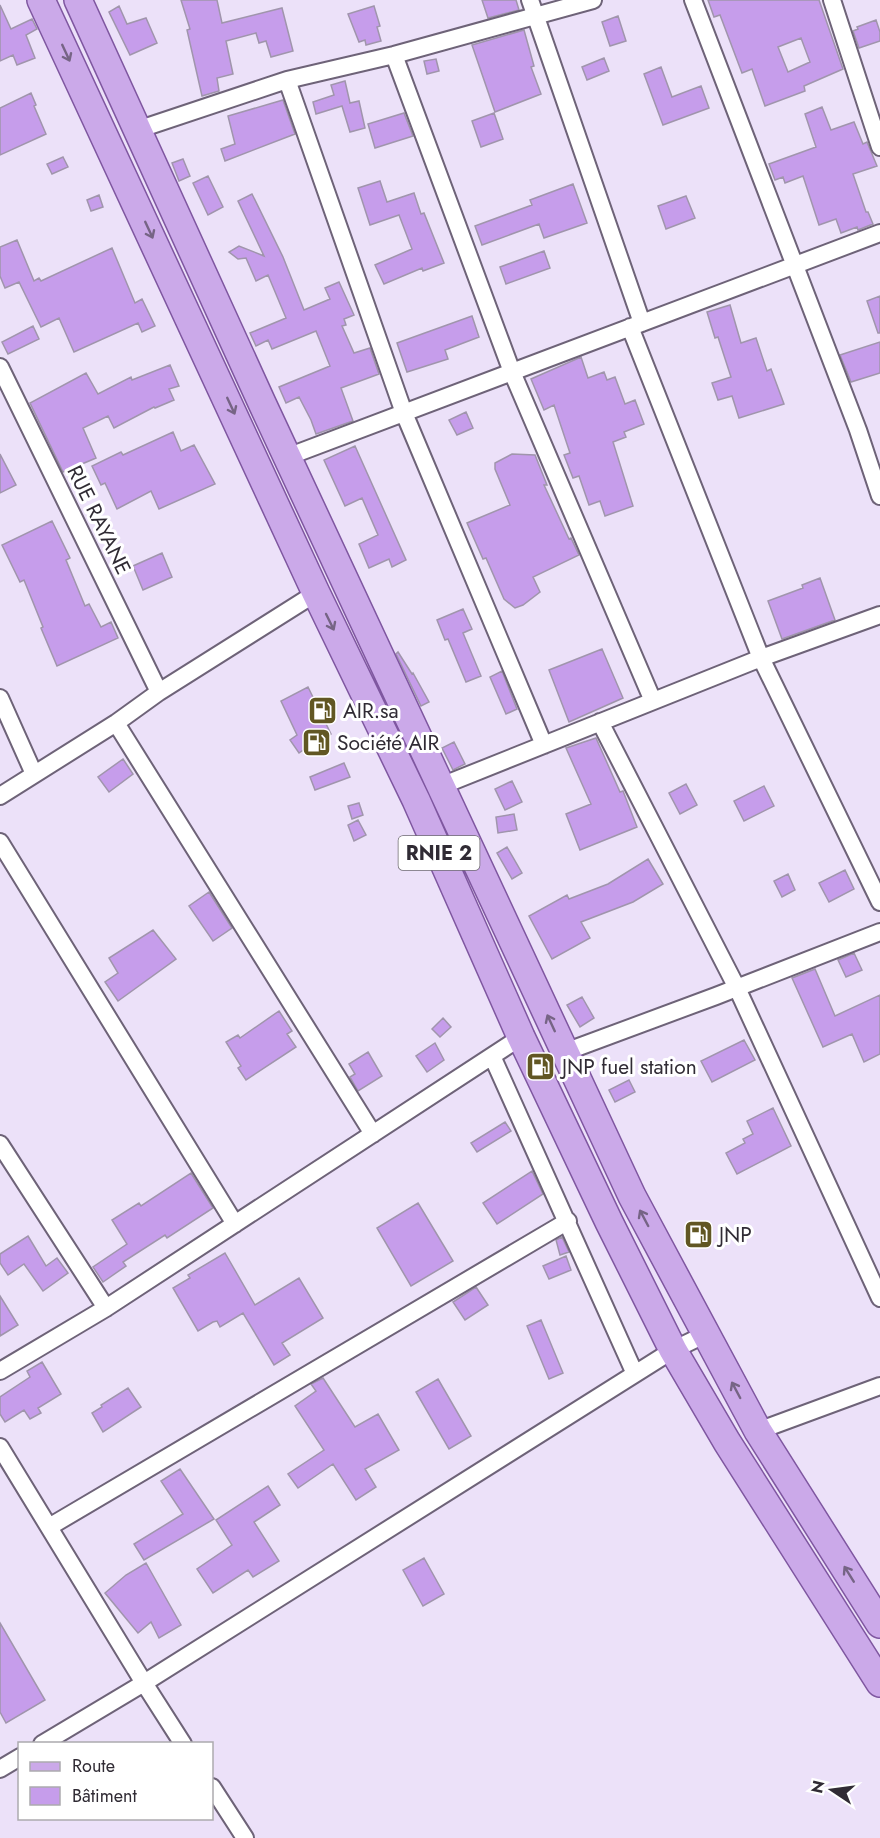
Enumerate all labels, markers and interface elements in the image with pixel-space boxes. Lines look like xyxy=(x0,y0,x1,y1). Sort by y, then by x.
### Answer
one-way arrow xyxy=(60,44,72,62)
one-way arrow xyxy=(143,220,155,238)
one-way arrow xyxy=(226,397,237,415)
street label: RUE RAYANE xyxy=(60,460,138,580)
one-way arrow xyxy=(325,612,337,630)
fuel station icon: AIR.sa xyxy=(306,695,338,727)
place label: AIR.sa xyxy=(343,696,399,726)
fuel station icon: Société AIR xyxy=(300,727,332,759)
place label: Société AIR xyxy=(337,728,439,758)
road number: RNIE 2 xyxy=(398,836,480,870)
one-way arrow xyxy=(545,1014,557,1032)
fuel station icon: JNP fuel station xyxy=(525,1051,557,1083)
place label: JNP fuel station xyxy=(559,1052,697,1082)
one-way arrow xyxy=(638,1210,650,1227)
fuel station icon: JNP xyxy=(682,1219,714,1251)
place label: JNP xyxy=(716,1220,752,1250)
one-way arrow xyxy=(730,1382,742,1399)
one-way arrow xyxy=(842,1566,854,1583)
legend xyxy=(18,1742,213,1820)
text: Route xyxy=(72,1753,115,1779)
north arrow xyxy=(802,1760,862,1820)
text: N xyxy=(805,1778,831,1796)
text: Bâtiment xyxy=(72,1783,138,1809)

